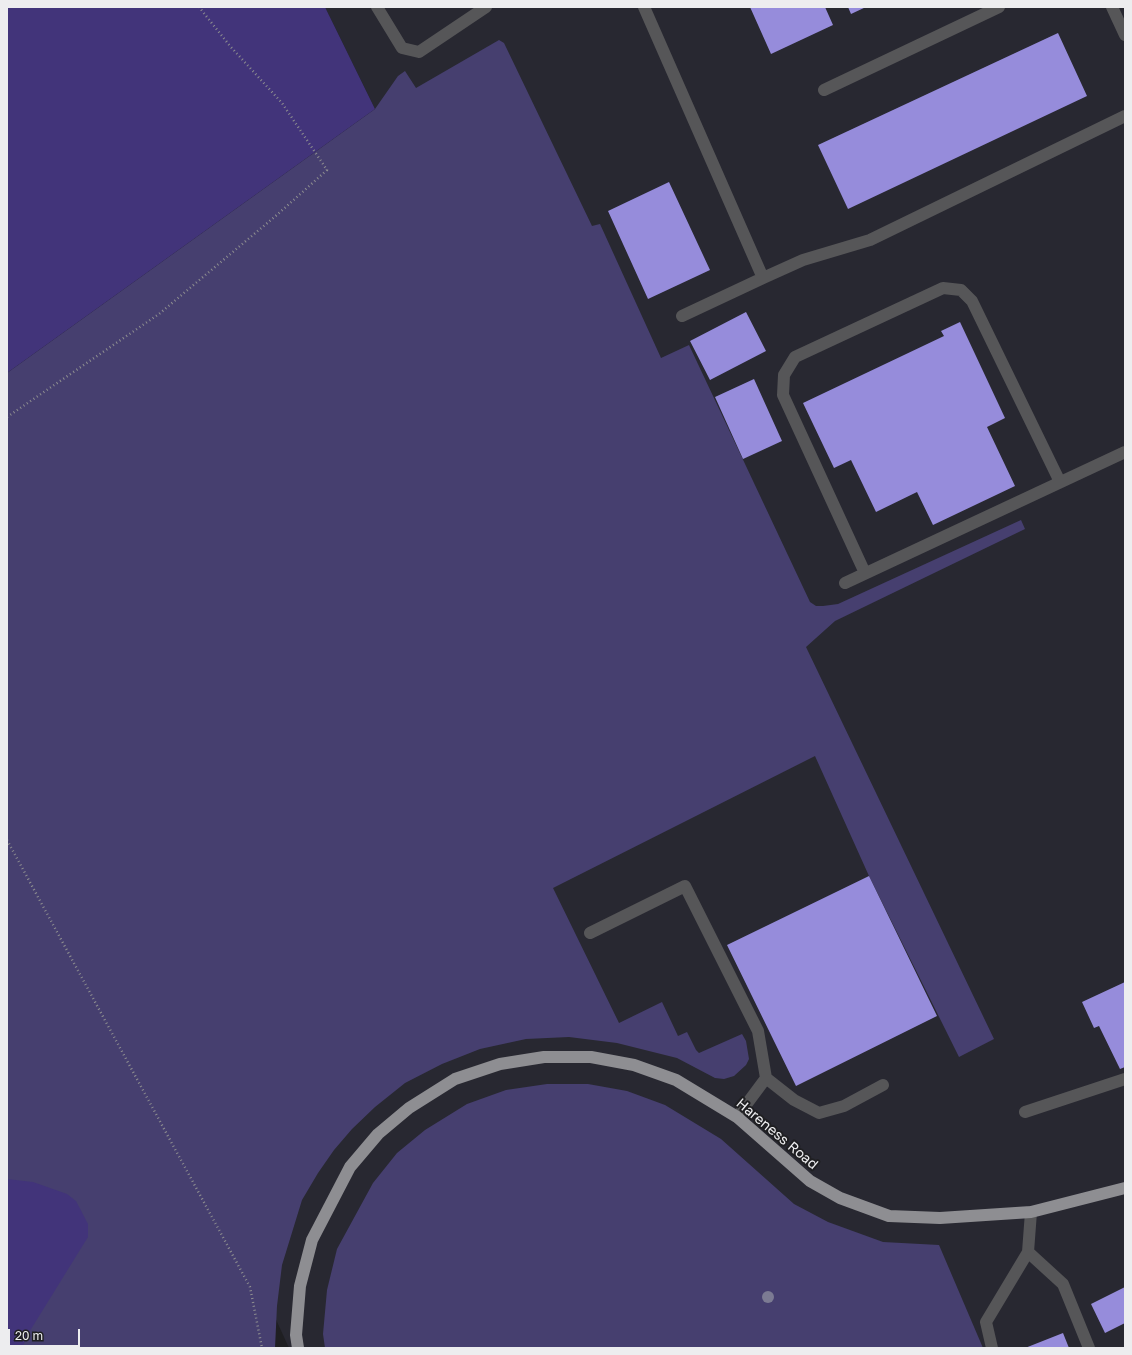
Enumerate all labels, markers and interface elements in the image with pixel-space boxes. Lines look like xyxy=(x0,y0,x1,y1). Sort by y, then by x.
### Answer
street label: Hareness Road xyxy=(733,1095,821,1173)
scale bar xyxy=(10,1321,82,1347)
text: 20 m xyxy=(15,1328,43,1343)

